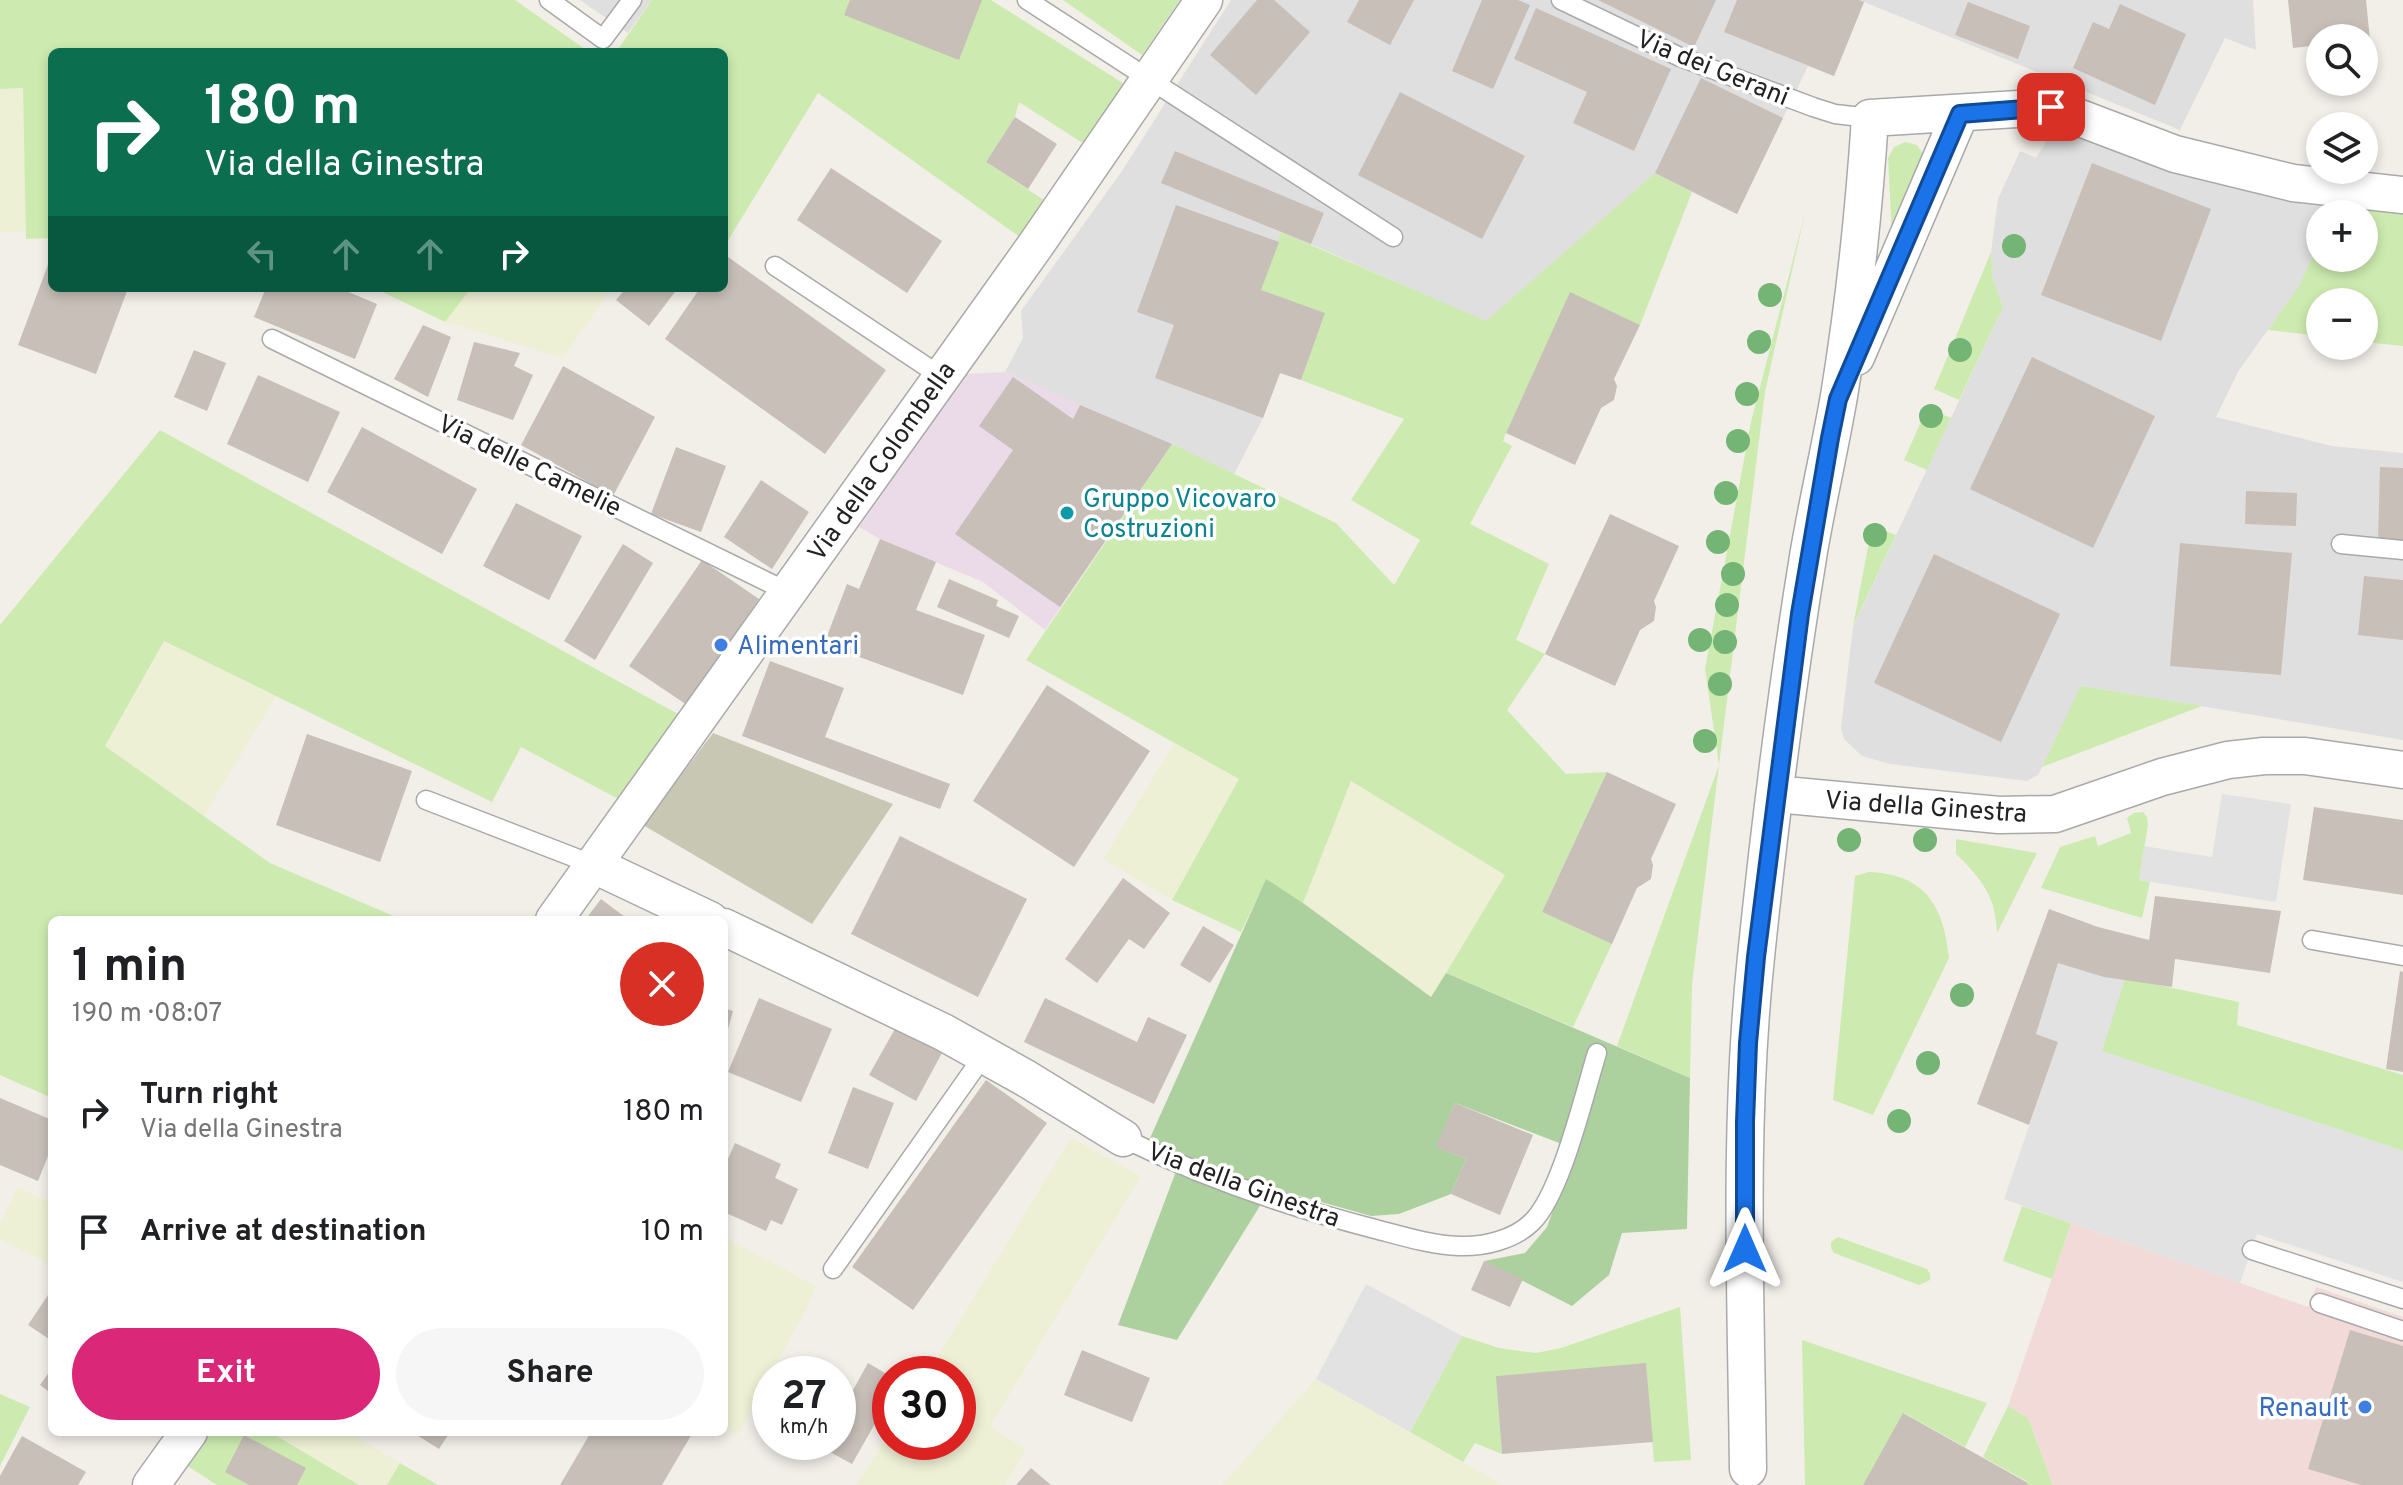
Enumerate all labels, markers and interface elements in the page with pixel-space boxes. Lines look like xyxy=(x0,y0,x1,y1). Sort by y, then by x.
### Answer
street label: Via dei Gerani xyxy=(1631,24,1793,115)
map controls xyxy=(2306,24,2378,360)
button: search xyxy=(2306,24,2378,96)
pin xyxy=(2017,73,2085,141)
text: 180 m xyxy=(204,74,361,144)
icon: right xyxy=(72,80,176,184)
icon: arrive xyxy=(2029,85,2073,129)
button: layers xyxy=(2306,112,2378,184)
text: Via della Ginestra xyxy=(204,143,485,189)
button: + xyxy=(2306,200,2378,272)
icon: left xyxy=(240,232,284,276)
icon: ahead xyxy=(324,232,368,276)
icon: ahead xyxy=(408,232,452,276)
icon: right xyxy=(492,232,536,276)
button: − xyxy=(2306,288,2378,360)
street label: Via della Colombella xyxy=(802,356,964,569)
street label: Via delle Camelie xyxy=(432,409,626,526)
place label: Gruppo Vicovaro Costruzioni xyxy=(1083,484,1277,547)
marker: Gruppo Vicovaro Costruzioni xyxy=(1058,504,1076,522)
place label: Alimentari xyxy=(737,631,859,664)
marker: Alimentari xyxy=(712,636,730,654)
street label: Via della Ginestra xyxy=(1824,785,2028,832)
text: 1 min xyxy=(72,938,187,998)
button: close xyxy=(620,942,704,1026)
text: 190 m · 08:07 xyxy=(72,998,222,1031)
text: Turn right xyxy=(140,1077,278,1114)
icon: right xyxy=(72,1090,116,1134)
text: 180 m xyxy=(623,1094,704,1131)
text: Via della Ginestra xyxy=(140,1114,343,1147)
street label: Via della Ginestra xyxy=(1142,1136,1344,1236)
position arrow xyxy=(1703,1207,1787,1291)
icon: arrive xyxy=(72,1210,116,1254)
text: Arrive at destination xyxy=(140,1214,426,1251)
text: 10 m xyxy=(641,1214,704,1251)
button: Exit xyxy=(72,1328,380,1420)
button: Share xyxy=(396,1328,704,1420)
speed limit sign: 30 xyxy=(872,1356,976,1460)
text: 27 xyxy=(781,1373,827,1423)
place label: Renault xyxy=(2258,1393,2349,1426)
marker: Renault xyxy=(2356,1398,2374,1416)
text: km/h xyxy=(780,1415,828,1441)

